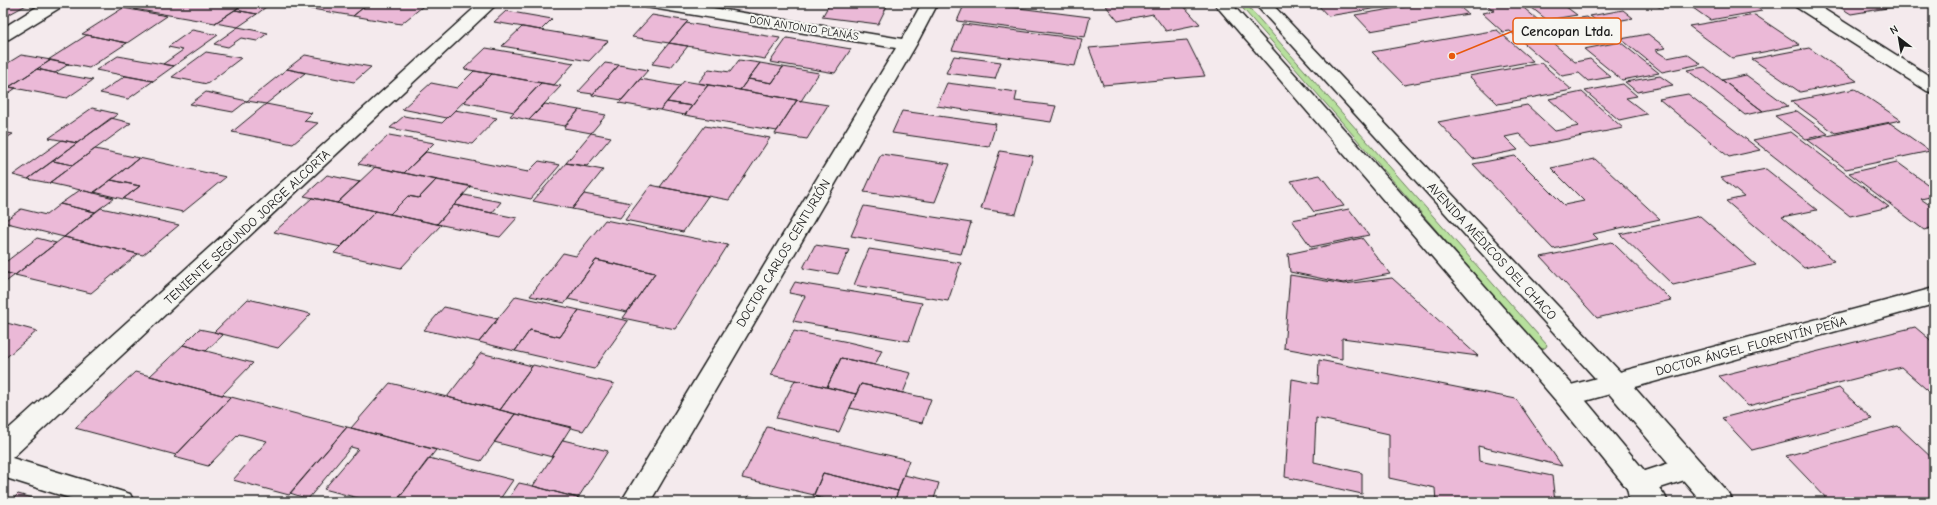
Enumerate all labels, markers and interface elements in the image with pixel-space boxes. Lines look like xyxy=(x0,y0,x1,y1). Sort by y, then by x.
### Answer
street label: DON ANTONIO PLANÁS xyxy=(748,12,860,43)
callout: Cencopan Ltda. xyxy=(1513,18,1621,44)
north arrow xyxy=(1879,18,1919,58)
text: N xyxy=(1888,22,1901,37)
text: Cencopan Ltda. xyxy=(1521,23,1613,40)
street label: TENIENTE SEGUNDO JORGE ALCORTA xyxy=(161,146,333,308)
street label: DOCTOR CARLOS CENTURIÓN xyxy=(732,176,833,330)
street label: AVENIDA MÉDICOS DEL CHACO xyxy=(1424,178,1561,323)
street label: DOCTOR ÁNGEL FLORENTÍN PEÑA xyxy=(1654,312,1849,379)

